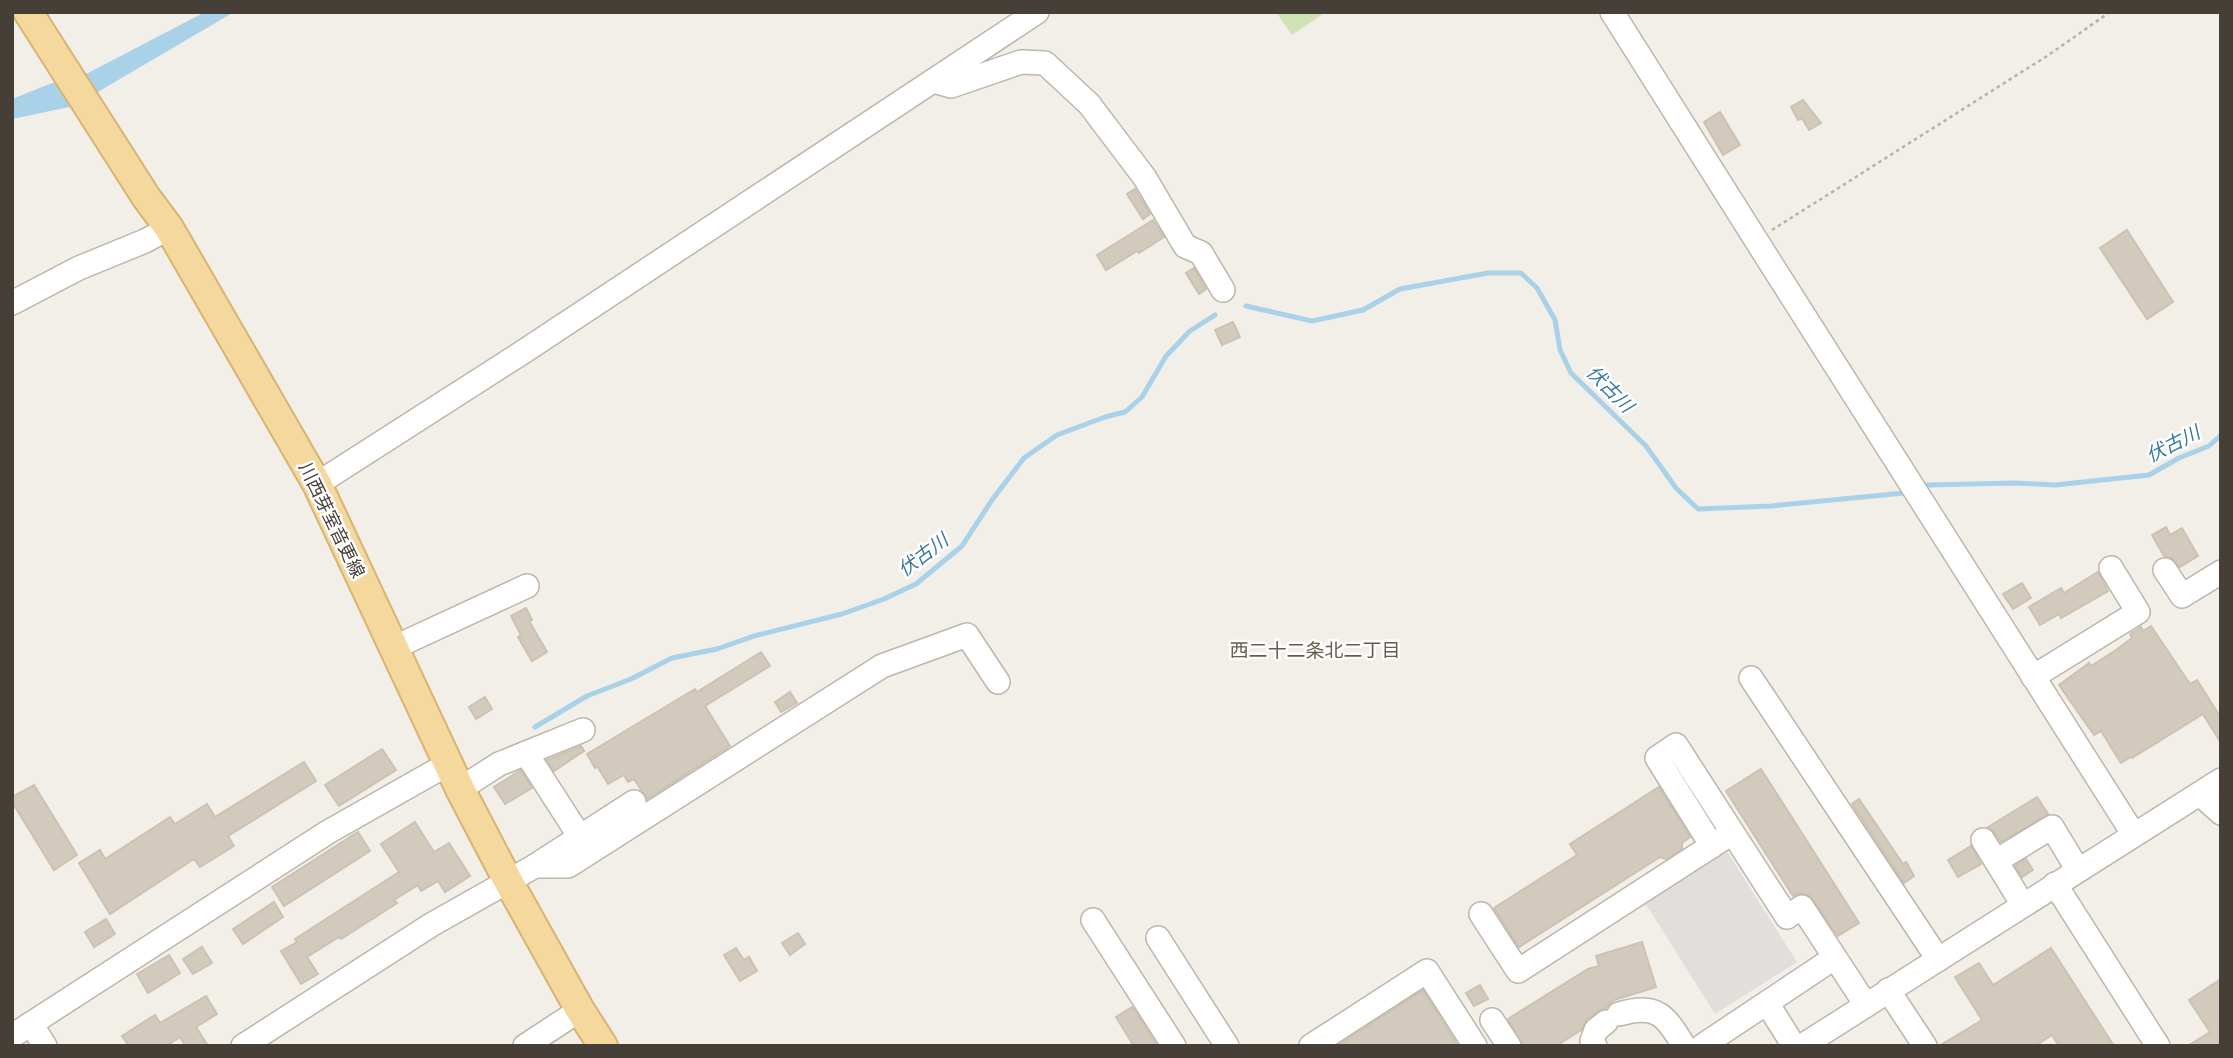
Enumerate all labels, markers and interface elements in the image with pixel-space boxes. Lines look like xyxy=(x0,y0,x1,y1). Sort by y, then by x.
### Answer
water label: 伏古川 xyxy=(1582,361,1640,419)
water label: 伏古川 xyxy=(2142,420,2205,467)
street label: 川西芽室音更線 xyxy=(295,459,369,581)
water label: 伏古川 xyxy=(893,527,954,581)
district label: 西二十二条北二丁目 xyxy=(1229,639,1401,662)

